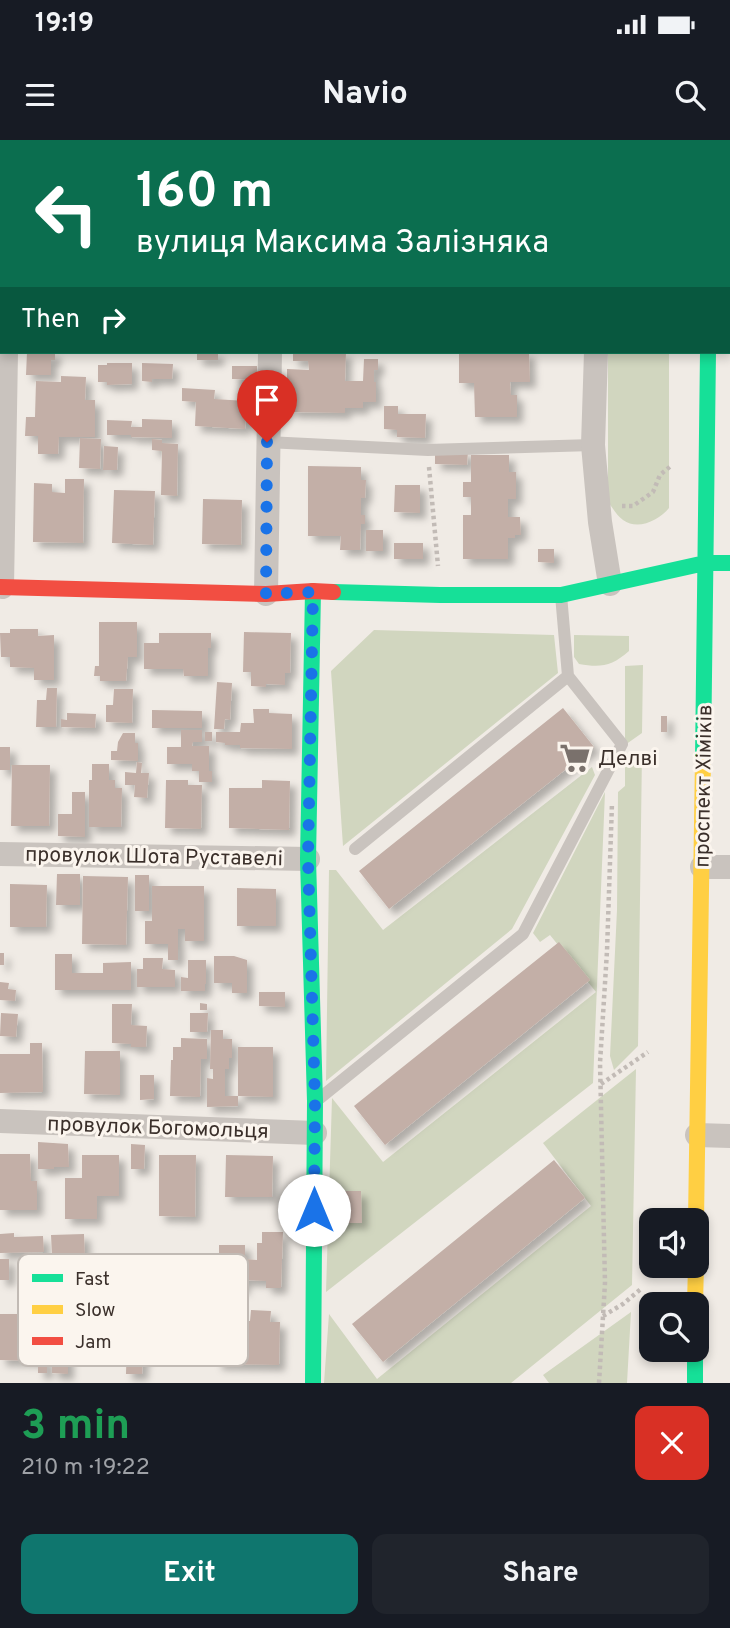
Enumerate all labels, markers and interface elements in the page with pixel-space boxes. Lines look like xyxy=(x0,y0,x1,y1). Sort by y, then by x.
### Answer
text: 19:19 xyxy=(35,8,94,41)
text: Navio xyxy=(322,75,408,115)
icon: menu xyxy=(21,76,59,114)
icon: search xyxy=(671,76,709,114)
text: 160 m xyxy=(136,163,273,225)
icon: left xyxy=(21,168,112,259)
text: вулиця Максима Залізняка xyxy=(136,224,549,264)
icon: right xyxy=(94,301,132,339)
text: Then xyxy=(21,304,80,337)
pin xyxy=(237,370,297,442)
icon: arrive xyxy=(248,381,286,419)
street label: проспект Хіміків xyxy=(690,704,719,868)
supermarket icon: Делві xyxy=(558,741,592,775)
place label: Делві xyxy=(598,746,657,773)
street label: провулок Шота Руставелі xyxy=(25,842,283,873)
street label: провулок Богомольця xyxy=(47,1111,269,1146)
position arrow xyxy=(277,1173,351,1247)
map controls xyxy=(639,1208,709,1362)
button: sound xyxy=(639,1208,709,1278)
legend xyxy=(18,1254,248,1366)
text: Fast xyxy=(75,1268,110,1292)
button: search xyxy=(639,1292,709,1362)
text: Slow xyxy=(75,1299,115,1323)
text: Jam xyxy=(75,1331,112,1355)
text: 3 min xyxy=(21,1401,130,1454)
button: close xyxy=(635,1406,709,1480)
text: 210 m · 19:22 xyxy=(21,1454,150,1483)
button: Exit xyxy=(21,1534,358,1614)
button: Share xyxy=(372,1534,709,1614)

